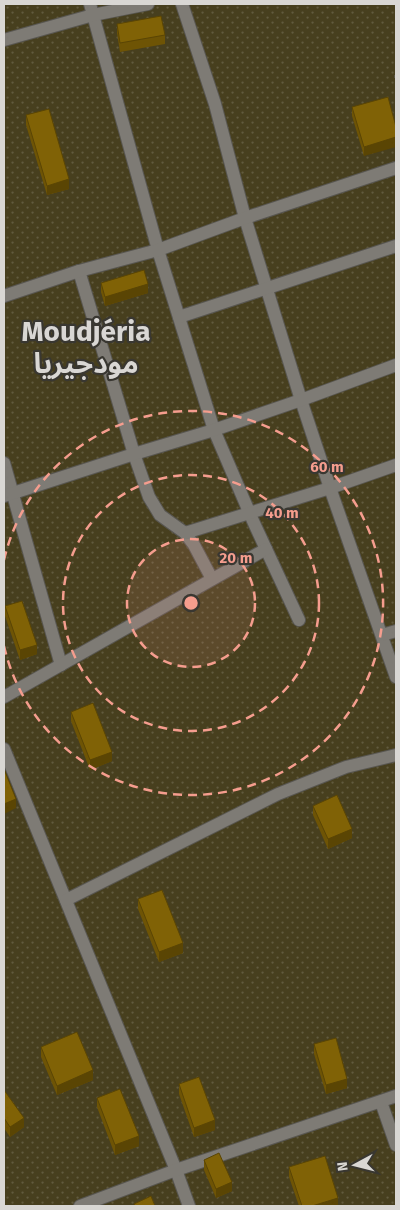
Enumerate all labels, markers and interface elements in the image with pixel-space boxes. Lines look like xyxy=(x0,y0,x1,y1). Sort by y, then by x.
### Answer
district label: Moudjéria مودجيريا xyxy=(22,315,150,380)
text: 60 m xyxy=(310,458,344,476)
text: 40 m xyxy=(265,504,299,522)
text: 20 m xyxy=(220,549,252,567)
centre of rings xyxy=(182,594,200,612)
north arrow xyxy=(330,1140,380,1190)
text: N xyxy=(334,1161,352,1172)

